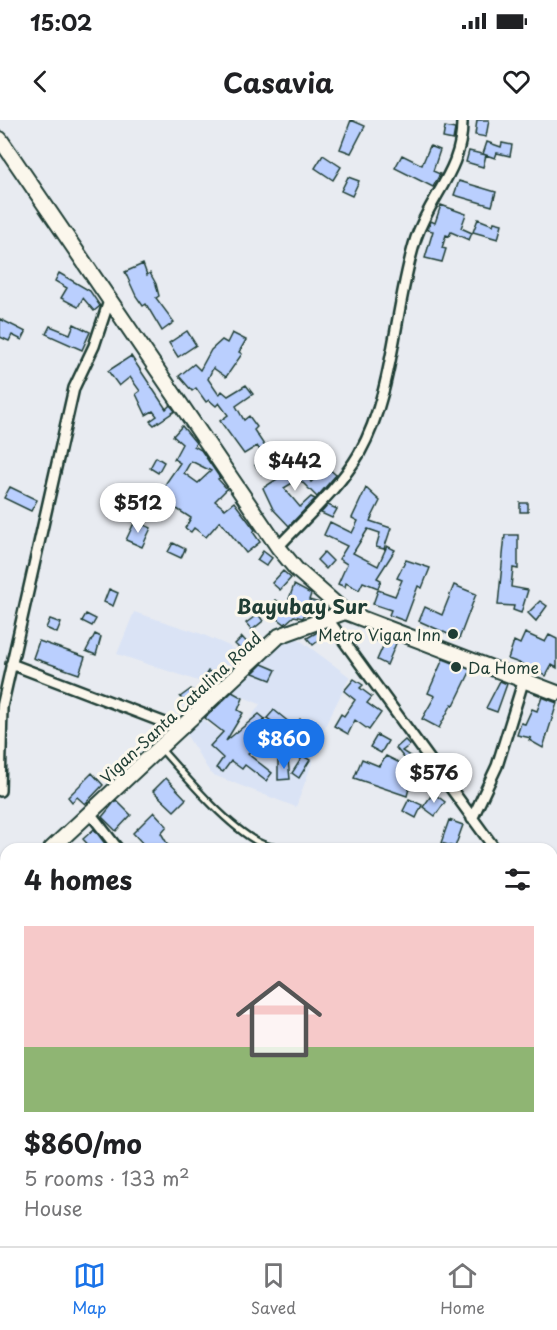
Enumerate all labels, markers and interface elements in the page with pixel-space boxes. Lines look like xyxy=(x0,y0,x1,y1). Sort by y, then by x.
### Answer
text: 15:02 xyxy=(30,5,92,38)
text: Casavia xyxy=(223,61,334,102)
icon: back xyxy=(24,65,57,98)
icon: heart xyxy=(500,65,533,98)
pin: $442 xyxy=(259,441,331,492)
text: $442 xyxy=(268,445,322,475)
pin: $512 xyxy=(102,483,174,534)
text: $512 xyxy=(114,487,162,517)
district label: Bayubay Sur xyxy=(237,591,368,621)
place label: Metro Vigan Inn xyxy=(318,622,441,646)
street label: Vigan-Santa Catalina Road xyxy=(94,626,266,788)
marker: Metro Vigan Inn xyxy=(446,627,460,641)
place label: Da Home xyxy=(468,655,539,679)
marker: Da Home xyxy=(449,660,463,674)
pin: $860 xyxy=(248,719,320,770)
text: $860 xyxy=(257,723,311,753)
pin: $576 xyxy=(398,753,470,804)
text: $576 xyxy=(409,757,459,787)
text: 4 homes xyxy=(24,860,132,899)
icon: filters xyxy=(501,863,534,896)
icon: home xyxy=(225,965,333,1073)
text: $860/mo xyxy=(24,1124,142,1163)
text: 5 rooms · 133 m² xyxy=(24,1163,190,1193)
text: House xyxy=(24,1193,83,1223)
tab: Map xyxy=(72,1259,106,1319)
tab: Saved xyxy=(251,1259,296,1319)
tab: Home xyxy=(440,1259,485,1319)

